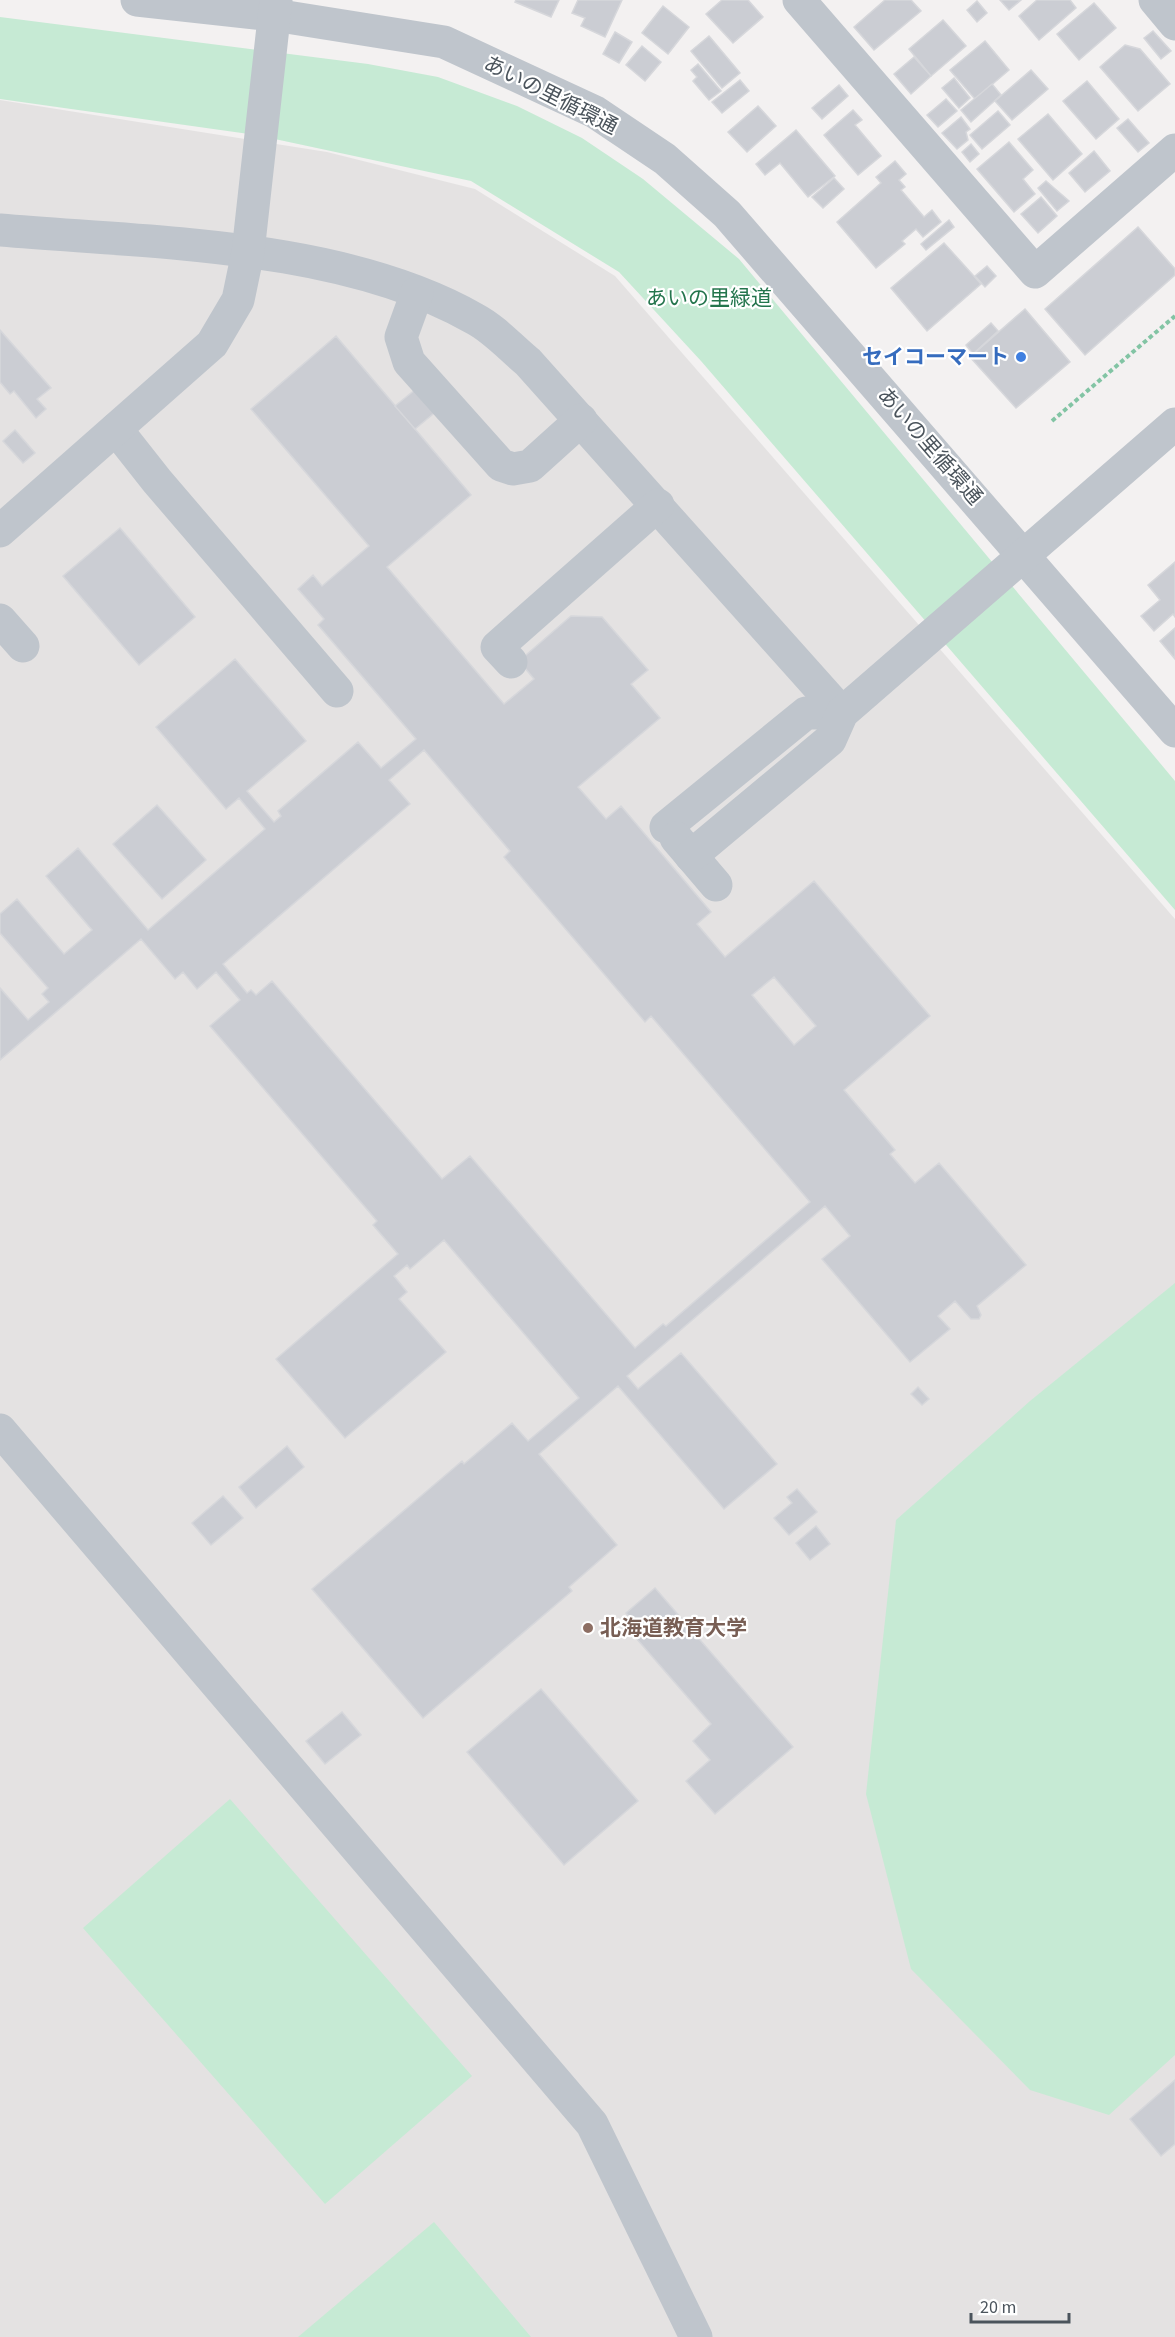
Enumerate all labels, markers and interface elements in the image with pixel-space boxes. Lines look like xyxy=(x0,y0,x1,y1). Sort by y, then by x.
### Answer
street label: あいの里循環通 xyxy=(479,48,623,142)
park label: あいの里緑道 xyxy=(646,283,772,313)
place label: セイコーマート xyxy=(862,342,1009,372)
marker: セイコーマート xyxy=(1014,350,1028,364)
street label: あいの里循環通 xyxy=(870,381,990,511)
place label: 北海道教育大学 xyxy=(600,1613,747,1643)
marker: 北海道教育大学 xyxy=(581,1621,595,1635)
scale bar xyxy=(971,2286,1068,2324)
text: 20 m xyxy=(980,2295,1016,2320)

